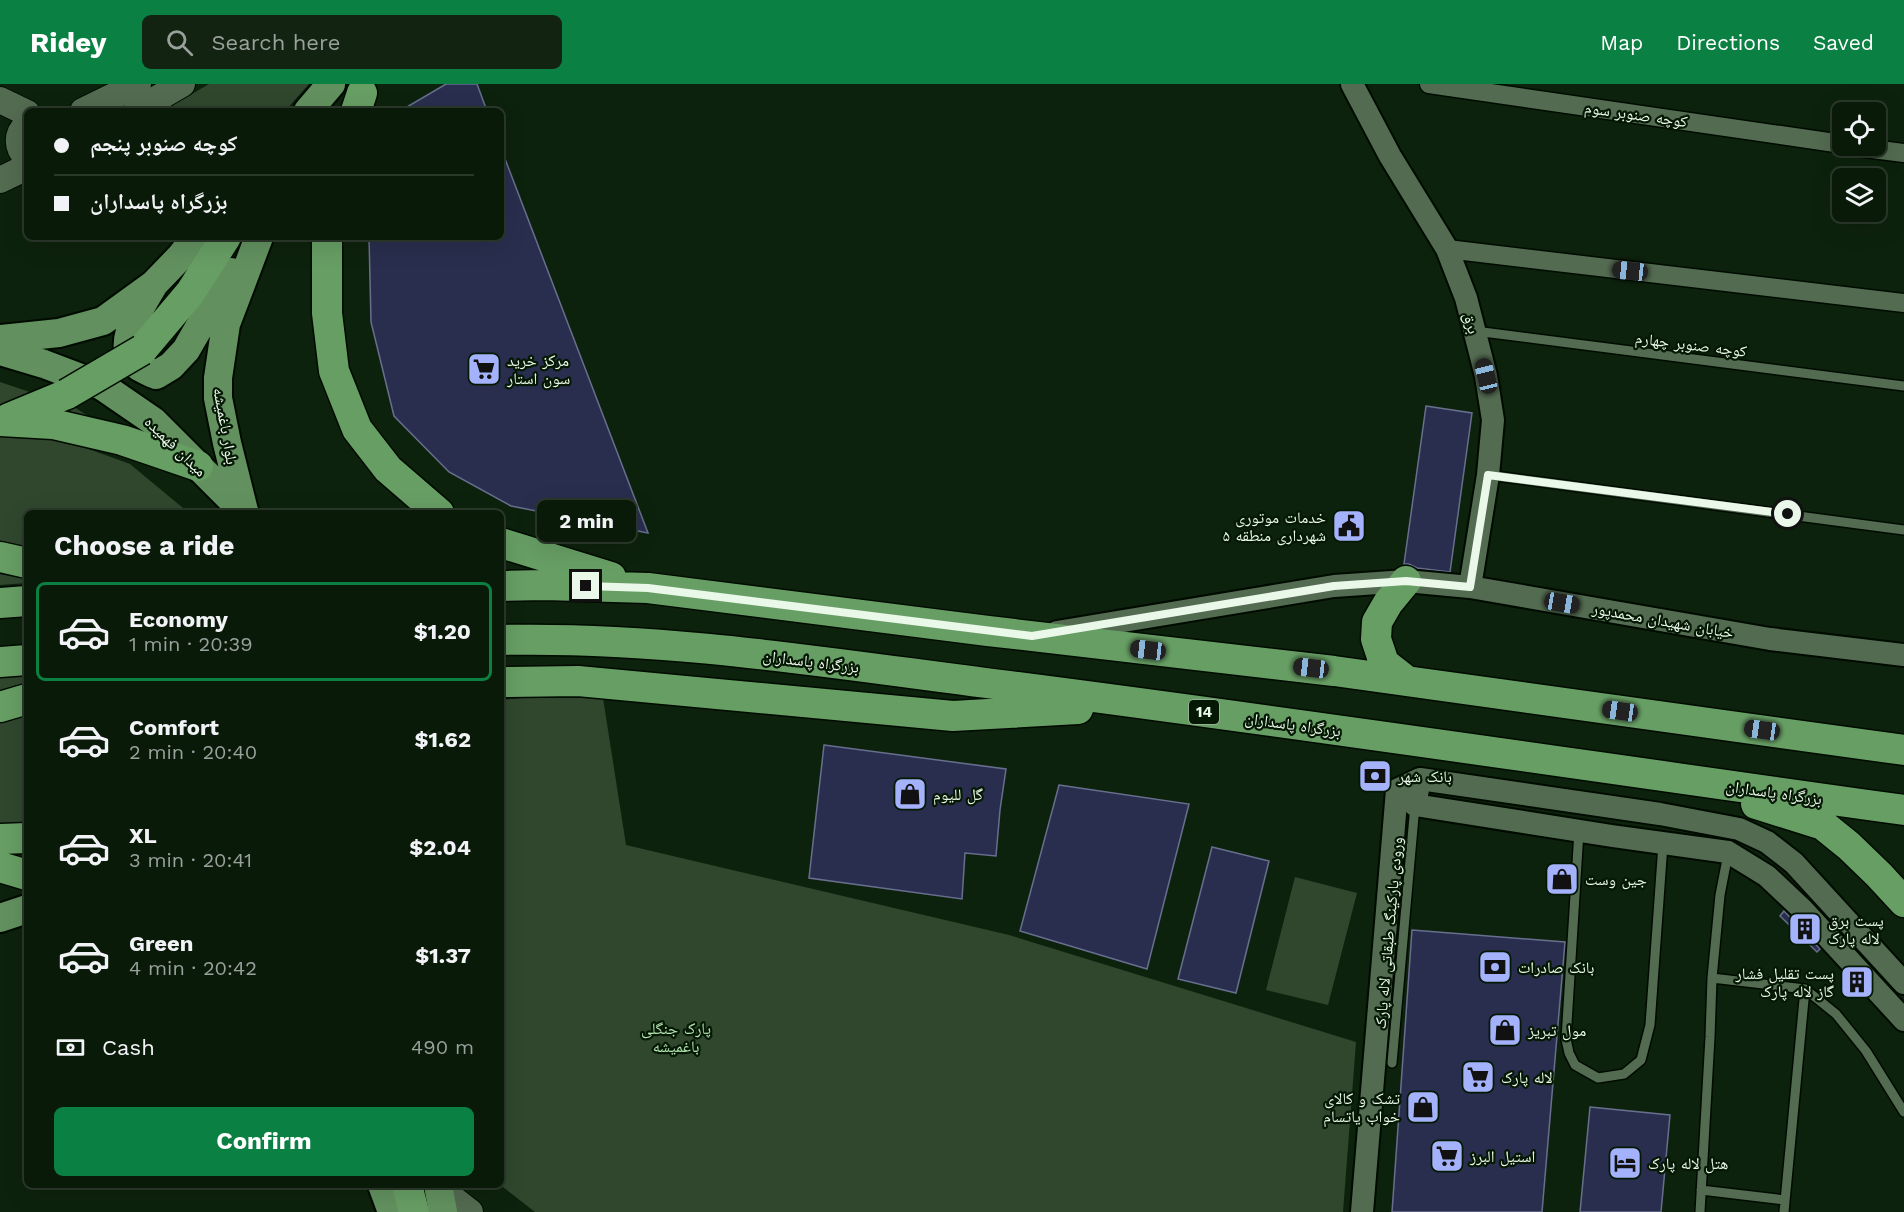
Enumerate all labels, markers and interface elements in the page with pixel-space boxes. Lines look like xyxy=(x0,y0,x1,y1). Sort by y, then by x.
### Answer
search box xyxy=(142,15,562,69)
text: Ridey xyxy=(30,26,106,59)
icon: search xyxy=(163,26,196,59)
text: Search here xyxy=(211,30,340,55)
text: Map xyxy=(1600,30,1643,55)
text: Directions xyxy=(1676,30,1780,55)
text: Saved xyxy=(1813,30,1874,55)
street label: کوچه صنوبر سوم xyxy=(1583,98,1689,132)
map controls xyxy=(1832,102,1886,222)
button: locate xyxy=(1832,102,1886,156)
text: کوچه صنوبر پنجم xyxy=(90,131,238,156)
button: layers xyxy=(1832,168,1886,222)
text: بزرگراه پاسداران xyxy=(90,189,227,214)
car xyxy=(1611,260,1649,282)
street label: برق xyxy=(1459,311,1483,336)
street label: کوچه صنوبر چهارم xyxy=(1634,328,1748,362)
supermarket icon: مرکز خرید سون استار xyxy=(466,351,502,387)
place label: مرکز خرید سون استار xyxy=(506,351,570,389)
car xyxy=(1473,356,1499,396)
street label: بلوار باغمیشه xyxy=(209,386,242,466)
street label: میدان فهمیده xyxy=(140,412,211,481)
callout: 2 min xyxy=(536,499,636,541)
route start xyxy=(1774,500,1801,527)
place label: خدمات موتوری شهرداری منطقه ۵ xyxy=(1223,508,1326,546)
public building icon: خدمات موتوری شهرداری منطقه ۵ xyxy=(1331,508,1367,544)
text: 2 min xyxy=(559,509,614,533)
text: Choose a ride xyxy=(54,530,234,562)
route end xyxy=(572,572,599,599)
car xyxy=(1543,591,1581,615)
street label: خیابان شهیدان محمدپور xyxy=(1590,599,1735,643)
icon: car xyxy=(57,605,111,659)
text: Economy xyxy=(129,607,228,632)
text: $1.20 xyxy=(414,619,471,644)
text: 1 min · 20:39 xyxy=(129,632,253,656)
car xyxy=(1129,639,1167,661)
street label: بزرگراه پاسداران xyxy=(762,646,860,678)
car xyxy=(1292,657,1330,679)
road number: 14 xyxy=(1189,700,1219,724)
car xyxy=(1601,700,1639,722)
street label: بزرگراه پاسداران xyxy=(1244,708,1342,742)
icon: car xyxy=(57,713,111,767)
text: Comfort xyxy=(129,715,219,740)
car xyxy=(1743,719,1781,741)
text: $1.62 xyxy=(415,727,471,752)
text: 2 min · 20:40 xyxy=(129,740,257,764)
bank icon: بانک شهر xyxy=(1357,758,1393,794)
place label: بانک شهر xyxy=(1397,767,1452,786)
shop icon: گل للیوم xyxy=(892,776,928,812)
street label: بزرگراه پاسداران xyxy=(1725,776,1823,810)
place label: گل للیوم xyxy=(933,785,983,805)
icon: car xyxy=(57,821,111,875)
text: XL xyxy=(129,823,157,848)
text: $2.04 xyxy=(409,835,471,860)
street label: ورودی پارکینگ طبقاتی لاله پارک xyxy=(1371,836,1407,1030)
text: 3 min · 20:41 xyxy=(129,848,252,872)
shop icon: جین وست xyxy=(1544,861,1580,897)
place label: جین وست xyxy=(1585,870,1647,890)
building icon: پست برق لاله پارک xyxy=(1787,911,1823,947)
place label: پست برق لاله پارک xyxy=(1828,911,1884,948)
icon: car xyxy=(57,929,111,983)
text: Green xyxy=(129,931,193,956)
text: $1.37 xyxy=(415,943,471,968)
bank icon: بانک صادرات xyxy=(1477,949,1513,985)
text: 4 min · 20:42 xyxy=(129,956,257,980)
place label: بانک صادرات xyxy=(1518,958,1594,977)
place label: پست تقلیل فشار گاز لاله پارک xyxy=(1735,964,1834,1001)
building icon: پست تقلیل فشار گاز لاله پارک xyxy=(1839,964,1875,1000)
shop icon: مول تبریز xyxy=(1487,1012,1523,1048)
park label: پارک جنگلی باغمیشه xyxy=(641,1019,711,1056)
place label: مول تبریز xyxy=(1527,1021,1586,1041)
icon: cash xyxy=(54,1031,87,1064)
text: Cash xyxy=(102,1035,155,1060)
text: 490 m xyxy=(411,1035,474,1059)
supermarket icon: لاله پارک xyxy=(1460,1059,1496,1095)
place label: لاله پارک xyxy=(1501,1068,1553,1087)
place label: تشک و کالای خواب یاتسام xyxy=(1323,1089,1400,1127)
shop icon: تشک و کالای خواب یاتسام xyxy=(1405,1089,1441,1125)
button: Confirm xyxy=(54,1107,474,1176)
supermarket icon: استیل البرز xyxy=(1429,1138,1465,1174)
hotel icon: هتل لاله پارک xyxy=(1607,1145,1643,1181)
place label: استیل البرز xyxy=(1469,1147,1535,1167)
place label: هتل لاله پارک xyxy=(1648,1154,1728,1174)

